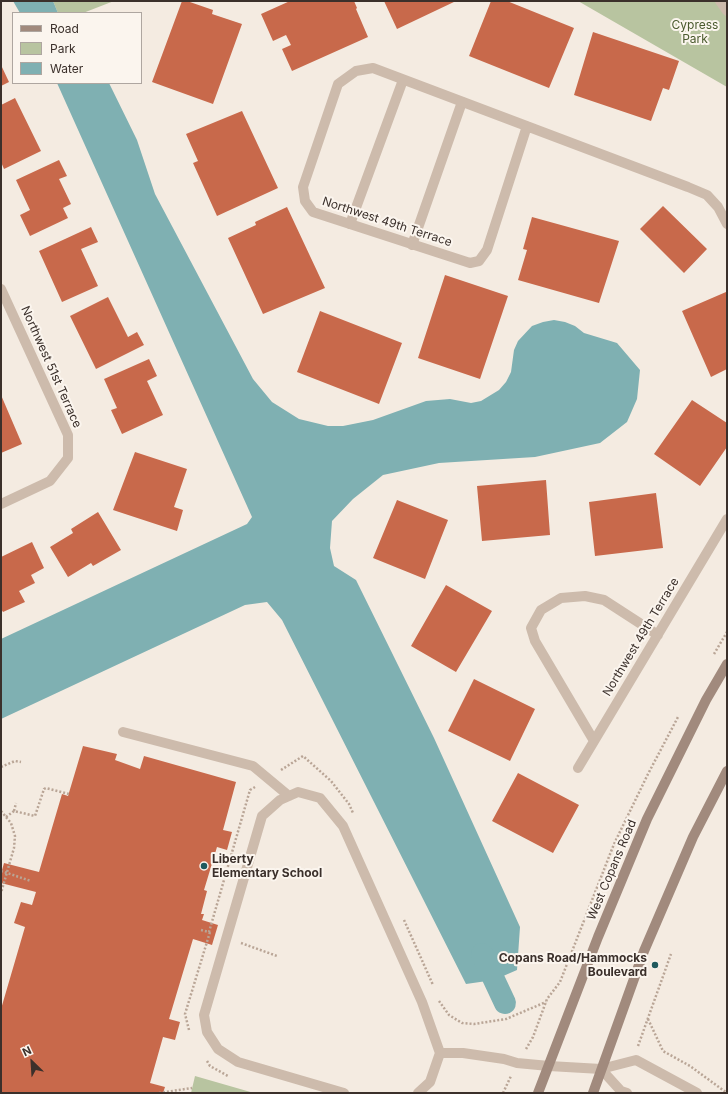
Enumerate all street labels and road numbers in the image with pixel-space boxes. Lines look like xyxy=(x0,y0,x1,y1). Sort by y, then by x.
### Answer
street label: Northwest 49th Terrace xyxy=(320,194,454,250)
street label: Northwest 51st Terrace xyxy=(18,304,84,430)
street label: Northwest 49th Terrace xyxy=(600,575,682,699)
street label: West Copans Road xyxy=(584,818,640,922)

